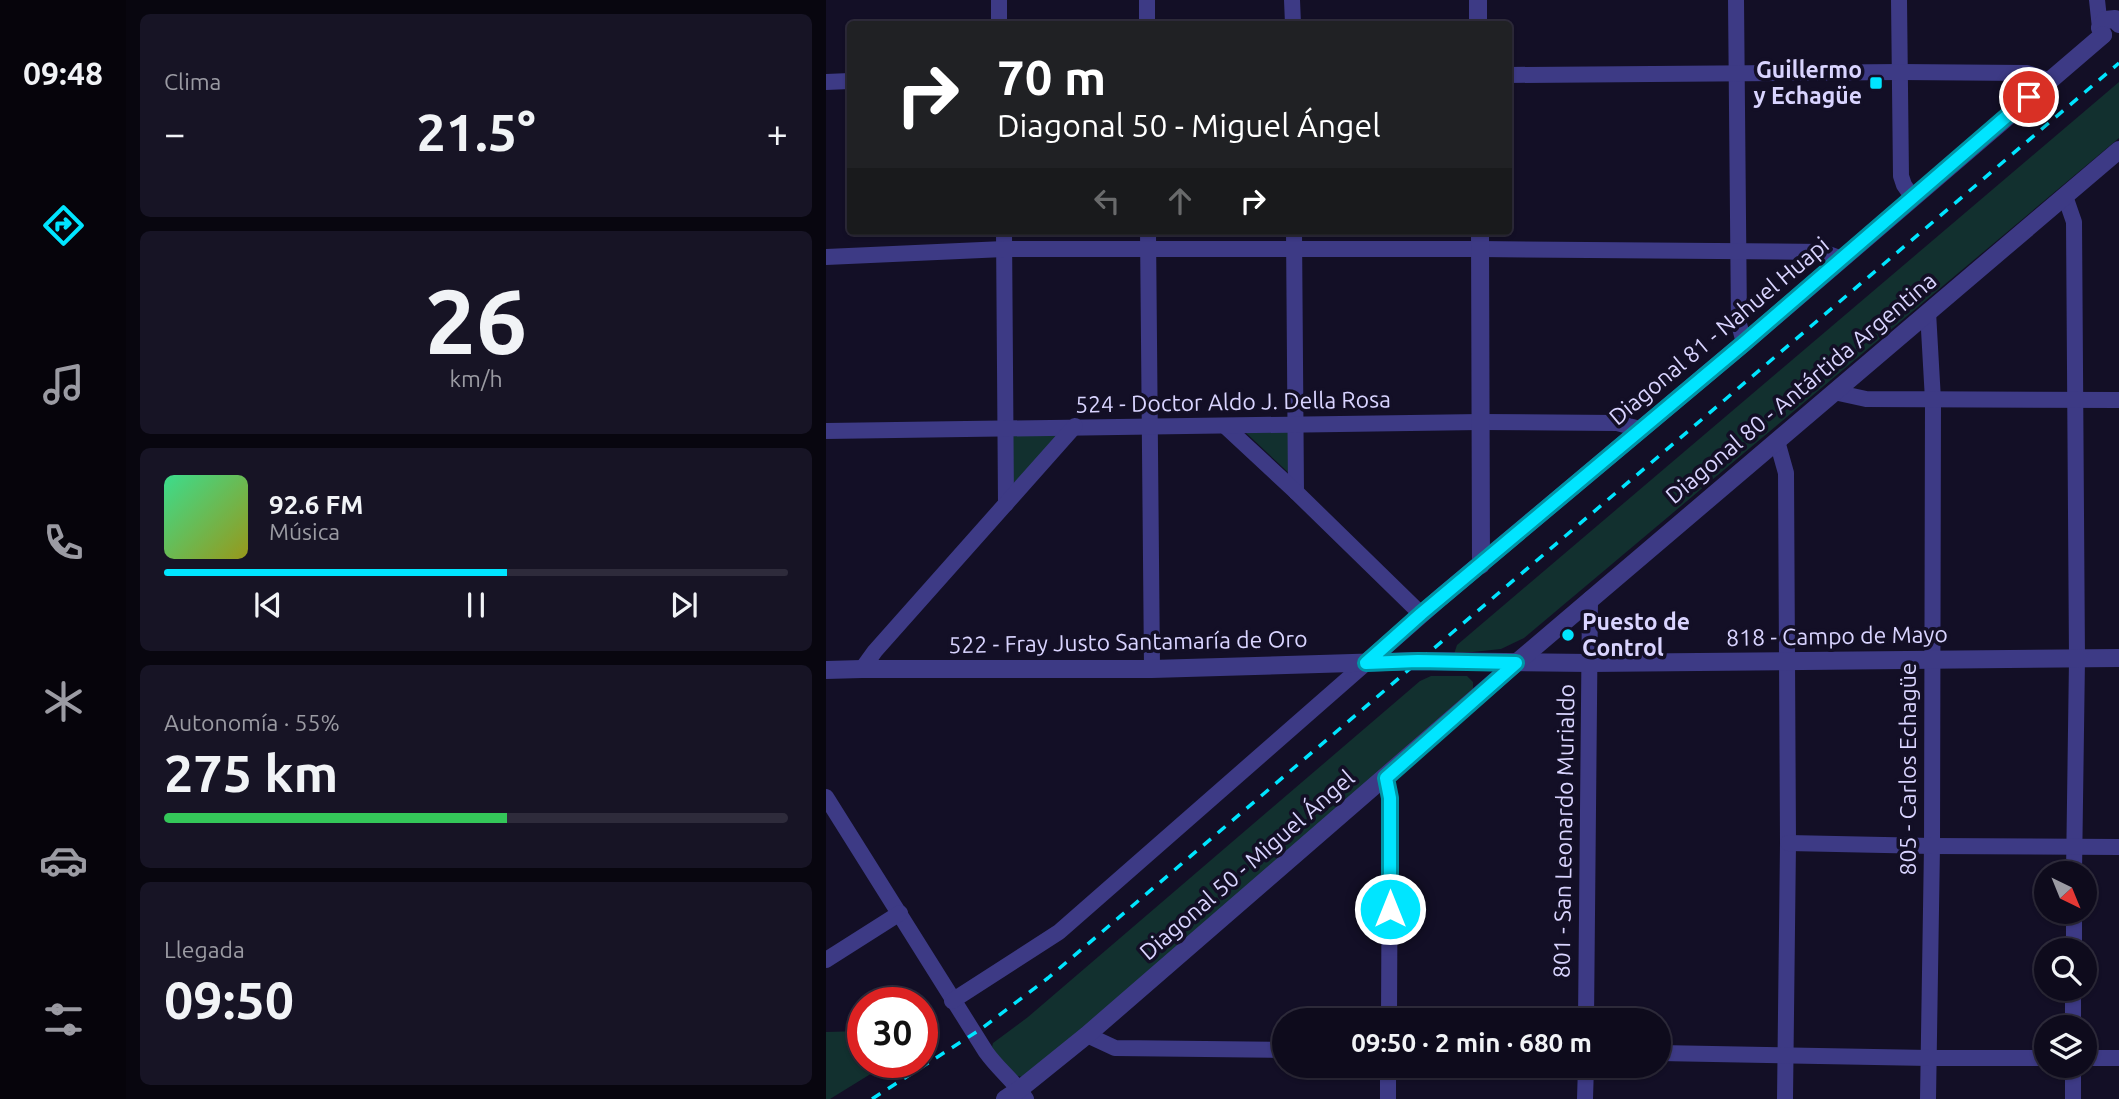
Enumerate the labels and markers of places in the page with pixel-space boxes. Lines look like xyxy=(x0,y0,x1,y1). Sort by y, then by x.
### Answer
place label: Guillermo y Echagüe xyxy=(1753,57,1862,108)
pin xyxy=(1999,67,2059,127)
marker: Guillermo y Echagüe xyxy=(1868,75,1884,91)
place label: Puesto de Control xyxy=(1582,609,1690,660)
marker: Puesto de Control xyxy=(1560,627,1576,643)

